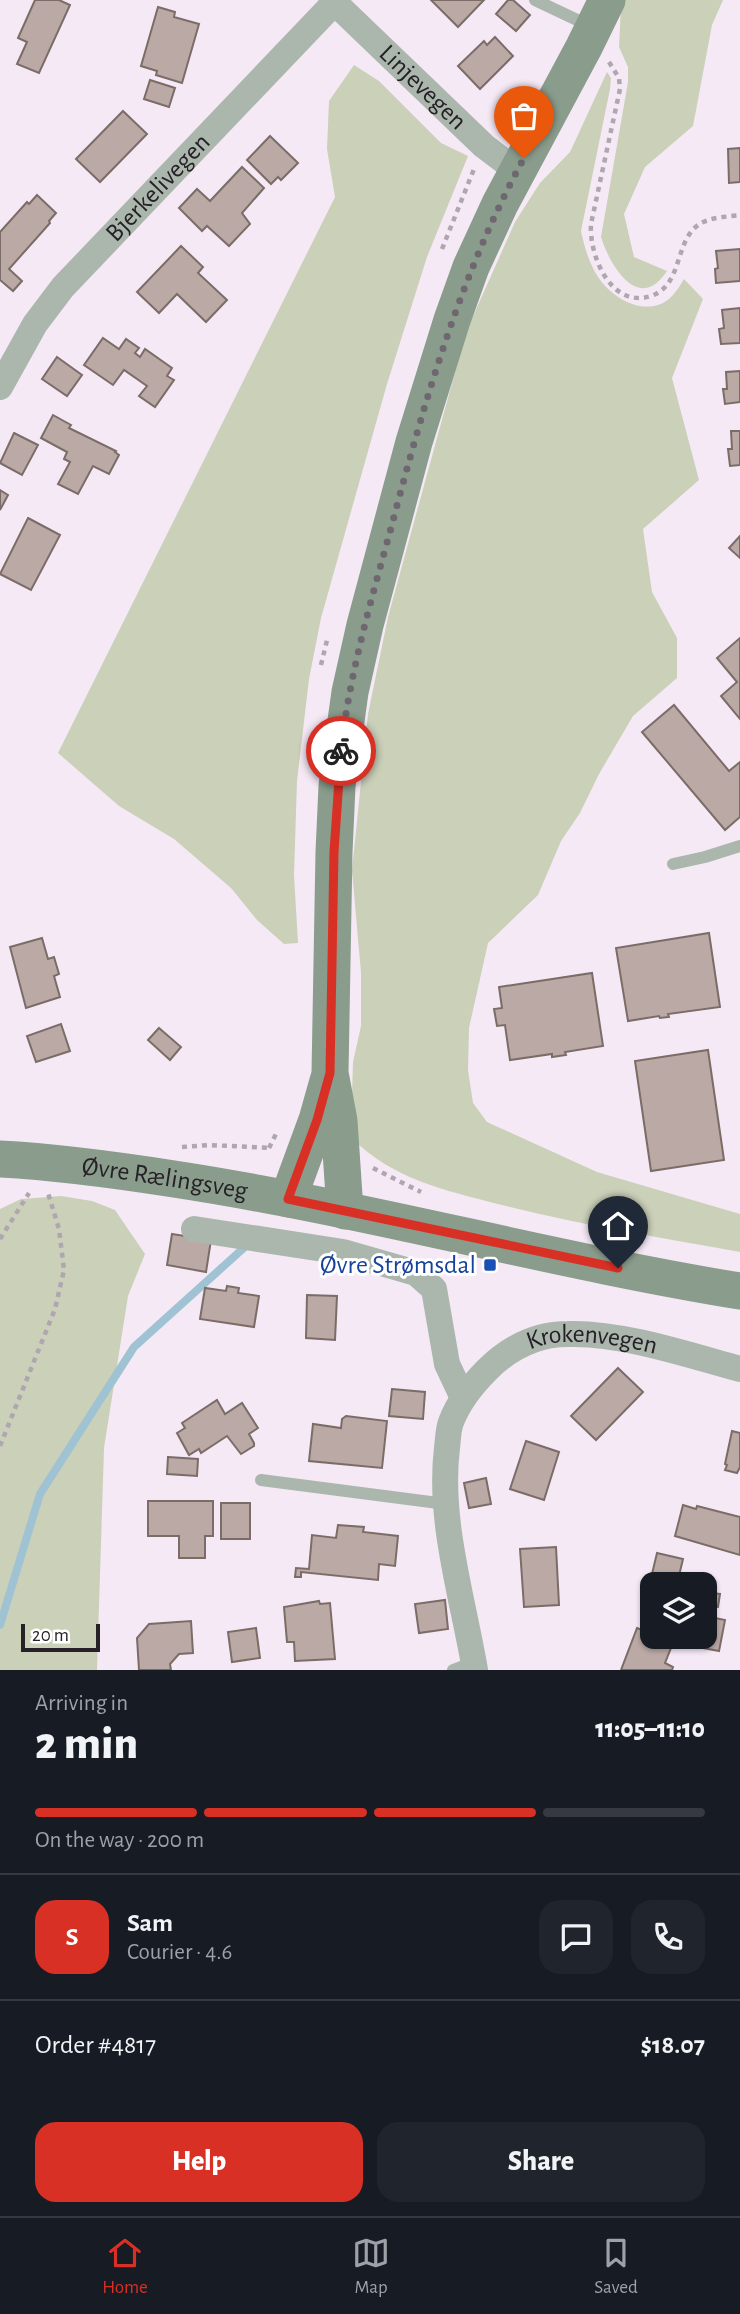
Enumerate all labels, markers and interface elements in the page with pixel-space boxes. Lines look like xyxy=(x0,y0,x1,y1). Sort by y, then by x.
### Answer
street label: Linjevegen xyxy=(374,40,472,135)
pin xyxy=(494,86,554,158)
icon: bag xyxy=(505,97,543,135)
street label: Bjerkelivegen xyxy=(101,129,215,246)
courier xyxy=(306,716,376,786)
icon: bike xyxy=(322,732,360,770)
street label: Øvre Rælingsveg xyxy=(80,1153,250,1204)
pin xyxy=(588,1196,648,1268)
icon: home xyxy=(599,1207,637,1245)
place label: Øvre Strømsdal xyxy=(320,1252,476,1278)
marker: Øvre Strømsdal xyxy=(482,1257,498,1273)
street label: Krokenvegen xyxy=(523,1321,660,1359)
map controls xyxy=(640,1572,717,1649)
button: layers xyxy=(640,1572,717,1649)
scale bar xyxy=(21,1621,100,1653)
text: 20 m xyxy=(32,1626,69,1645)
text: Arriving in xyxy=(35,1692,128,1715)
text: 11:05–11:10 xyxy=(595,1716,705,1742)
text: 2 min xyxy=(35,1721,138,1767)
text: On the way · 200 m xyxy=(35,1829,204,1852)
button: chat xyxy=(539,1900,613,1974)
button: phone xyxy=(631,1900,705,1974)
text: Sam xyxy=(127,1910,173,1936)
text: S xyxy=(66,1924,78,1950)
text: Courier · 4.6 xyxy=(127,1941,232,1964)
text: Order #4817 xyxy=(35,2032,156,2058)
text: $18.07 xyxy=(640,2032,705,2058)
button: Help xyxy=(35,2122,363,2202)
button: Share xyxy=(377,2122,705,2202)
tab: Home xyxy=(102,2234,148,2299)
tab: Map xyxy=(352,2234,390,2299)
tab: Saved xyxy=(594,2234,638,2299)

